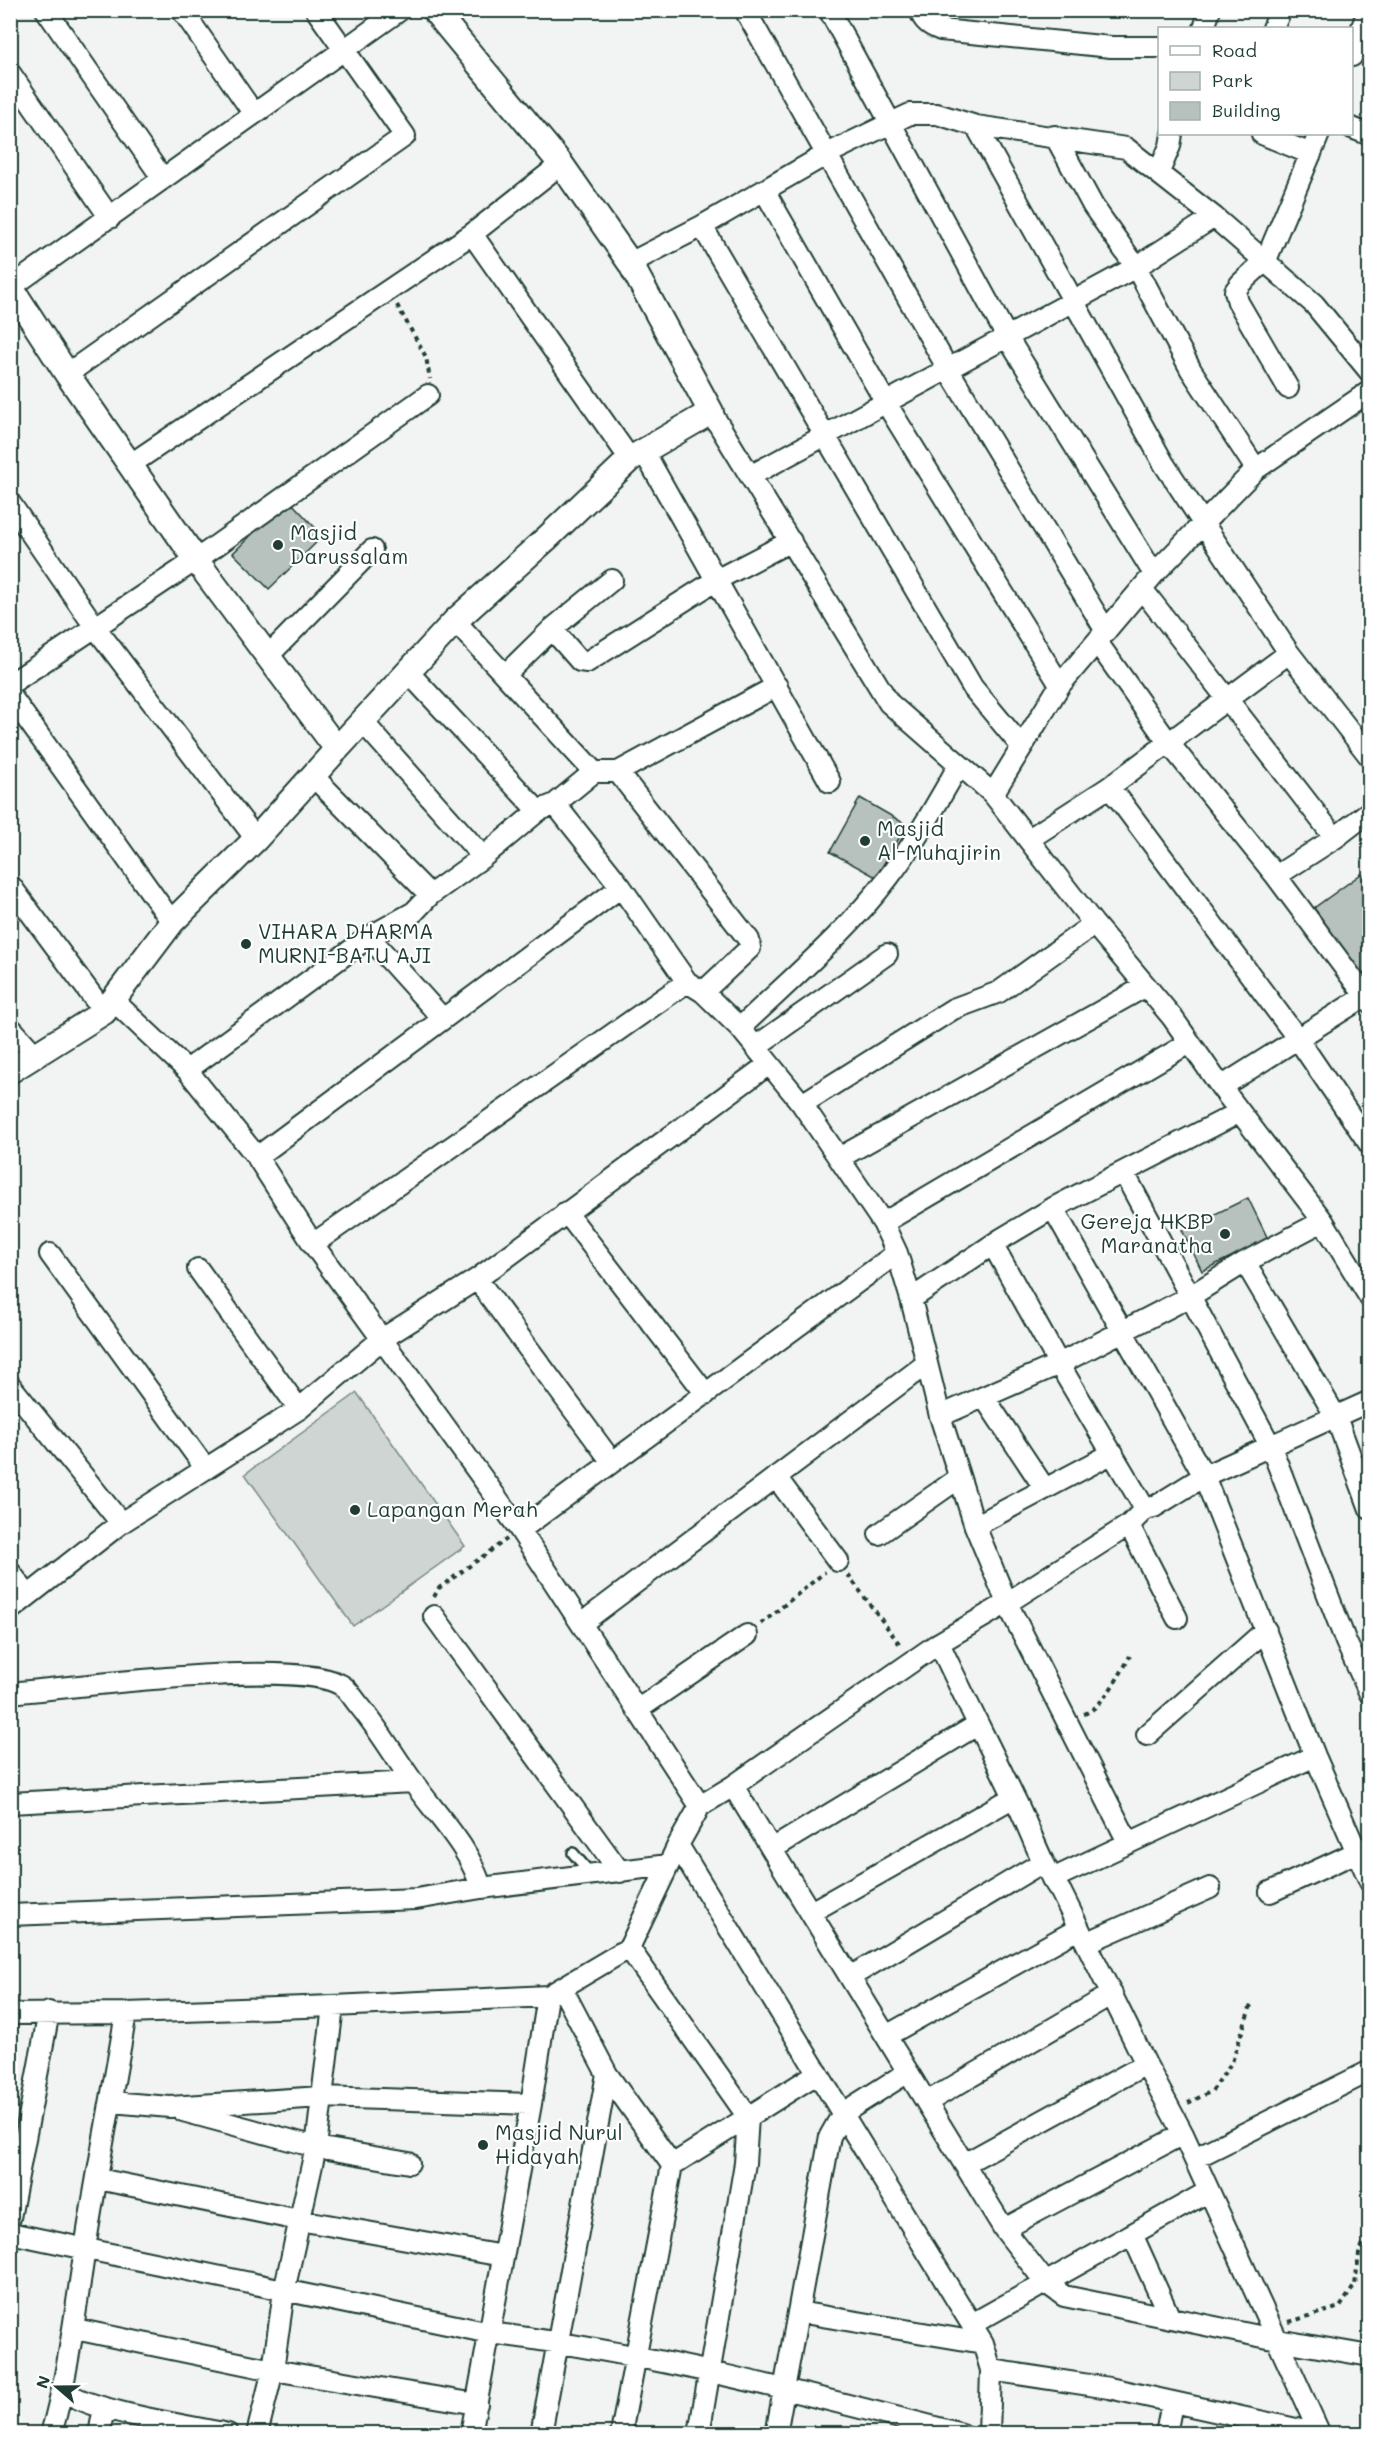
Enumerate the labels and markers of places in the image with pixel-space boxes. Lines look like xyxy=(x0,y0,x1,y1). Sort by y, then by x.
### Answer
place label: Masjid Darussalam xyxy=(290,518,408,569)
marker: Masjid Darussalam xyxy=(271,538,285,552)
place label: Masjid Al-Muhajirin xyxy=(877,814,1001,865)
marker: Masjid Al-Muhajirin xyxy=(858,834,872,848)
place label: VIHARA DHARMA MURNI-BATU AJI xyxy=(258,917,434,968)
marker: VIHARA DHARMA MURNI-BATU AJI xyxy=(239,937,253,951)
place label: Gereja HKBP Maranatha xyxy=(1080,1207,1213,1258)
marker: Gereja HKBP Maranatha xyxy=(1218,1227,1232,1241)
place label: Lapangan Merah xyxy=(367,1495,538,1522)
marker: Lapangan Merah xyxy=(348,1503,362,1517)
place label: Masjid Nurul Hidayah xyxy=(495,2118,623,2169)
marker: Masjid Nurul Hidayah xyxy=(476,2138,490,2152)

